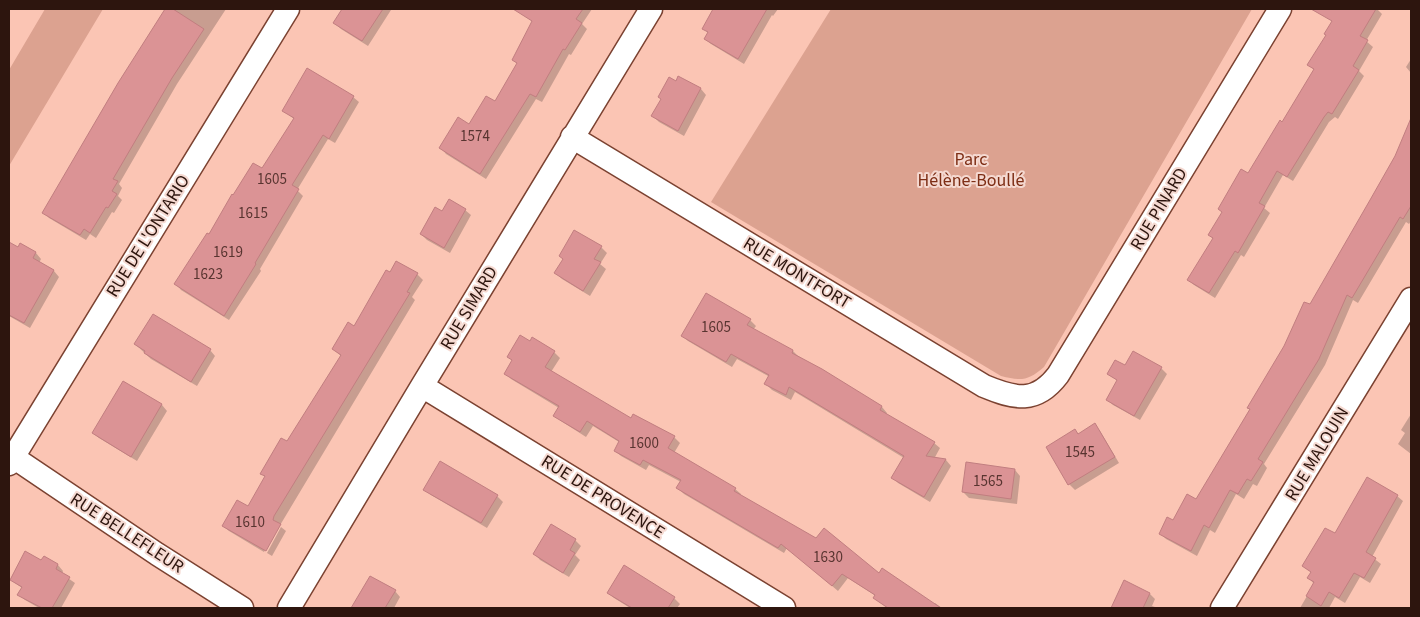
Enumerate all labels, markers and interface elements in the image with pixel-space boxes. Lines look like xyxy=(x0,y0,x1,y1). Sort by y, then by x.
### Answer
house number: 1574 xyxy=(460,126,490,147)
park label: Parc Hélène-Boullé xyxy=(918,147,1025,193)
street label: RUE PINARD xyxy=(1124,163,1194,255)
house number: 1605 xyxy=(257,169,287,190)
street label: RUE DE L'ONTARIO xyxy=(100,170,196,302)
house number: 1615 xyxy=(238,203,268,224)
street label: RUE MONTFORT xyxy=(738,231,856,315)
house number: 1619 xyxy=(213,242,243,263)
street label: RUE SIMARD xyxy=(434,262,504,354)
house number: 1623 xyxy=(193,264,223,285)
house number: 1605 xyxy=(701,317,731,338)
street label: RUE MALOUIN xyxy=(1279,402,1355,506)
house number: 1600 xyxy=(629,433,659,454)
house number: 1545 xyxy=(1065,442,1095,463)
street label: RUE DE PROVENCE xyxy=(536,449,670,545)
house number: 1565 xyxy=(973,471,1003,492)
street label: RUE BELLEFLEUR xyxy=(65,487,189,579)
house number: 1610 xyxy=(235,512,265,533)
house number: 1630 xyxy=(813,547,843,568)

